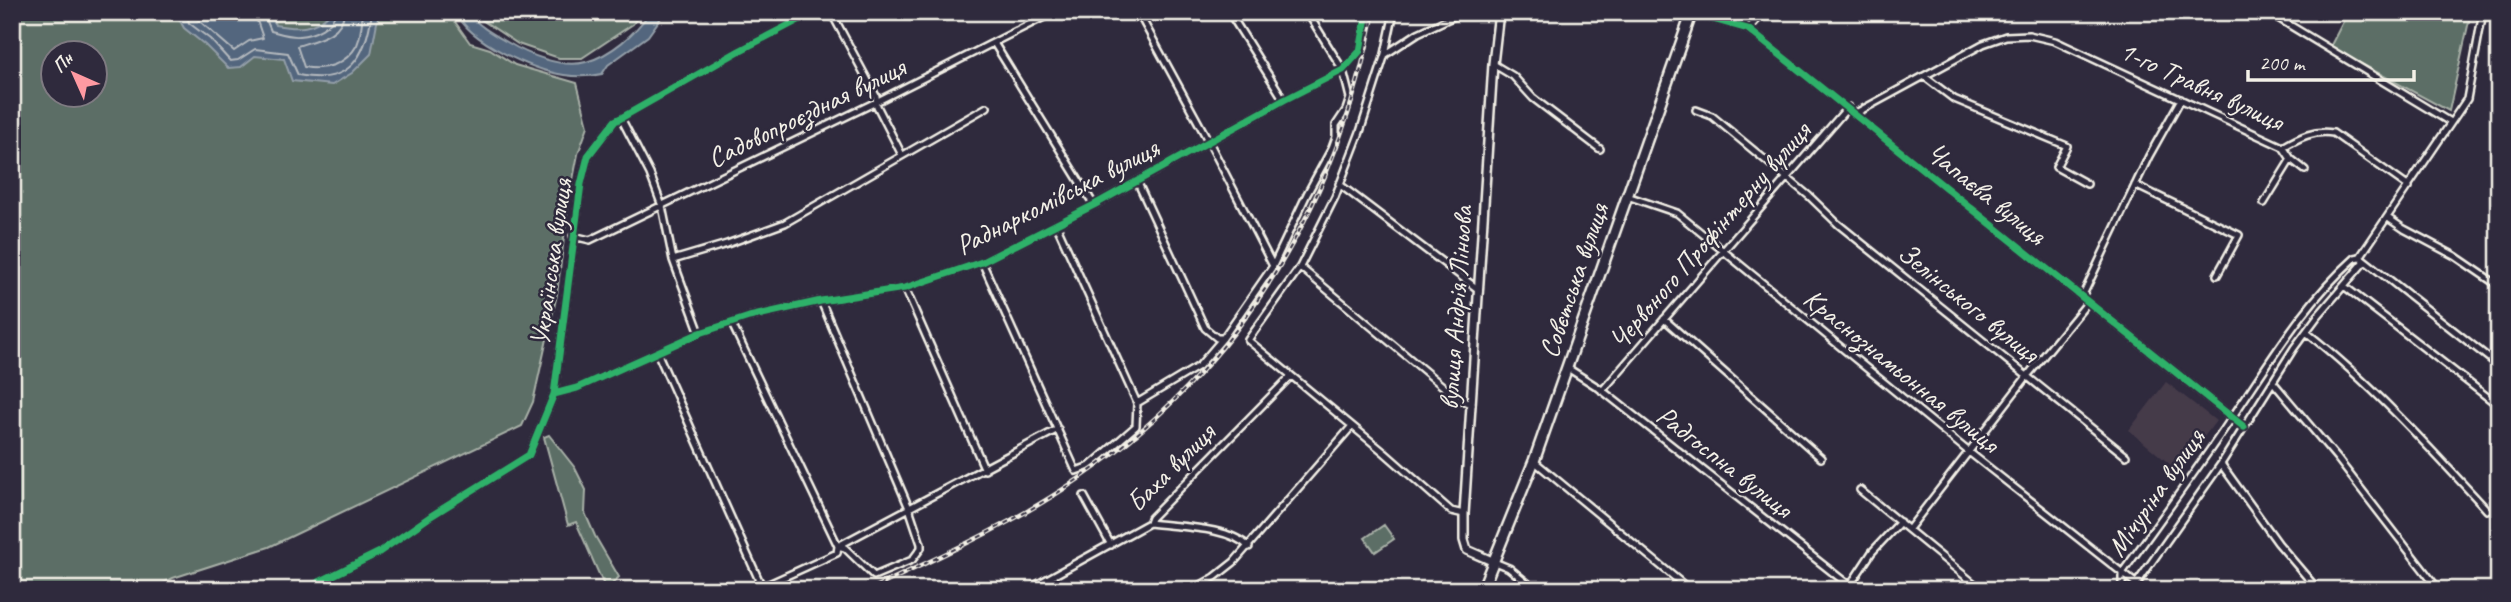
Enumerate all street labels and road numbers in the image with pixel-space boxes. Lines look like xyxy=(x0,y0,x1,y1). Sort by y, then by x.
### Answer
street label: 1-го Травня вулиця xyxy=(2114,32,2291,140)
street label: Садовопроєздная вулиця xyxy=(702,49,913,176)
street label: Червоного Профінтерну вулиця xyxy=(1601,113,1819,356)
street label: Раднаркомівська вулиця xyxy=(950,130,1165,263)
street label: Чапаєва вулиця xyxy=(1920,134,2054,253)
street label: Українська вулиця xyxy=(521,175,580,348)
street label: Совєтська вулиця xyxy=(1531,198,1617,362)
street label: вулиця Андрія Ліньова xyxy=(1431,203,1480,411)
street label: Зелінського вулиця xyxy=(1891,235,2048,371)
street label: Краснознамьонная вулиця xyxy=(1796,281,2009,462)
street label: Радгоспна вулиця xyxy=(1650,397,1802,527)
street label: Баха вулиця xyxy=(1119,414,1224,519)
street label: Мічуріна вулиця xyxy=(2099,421,2213,563)

